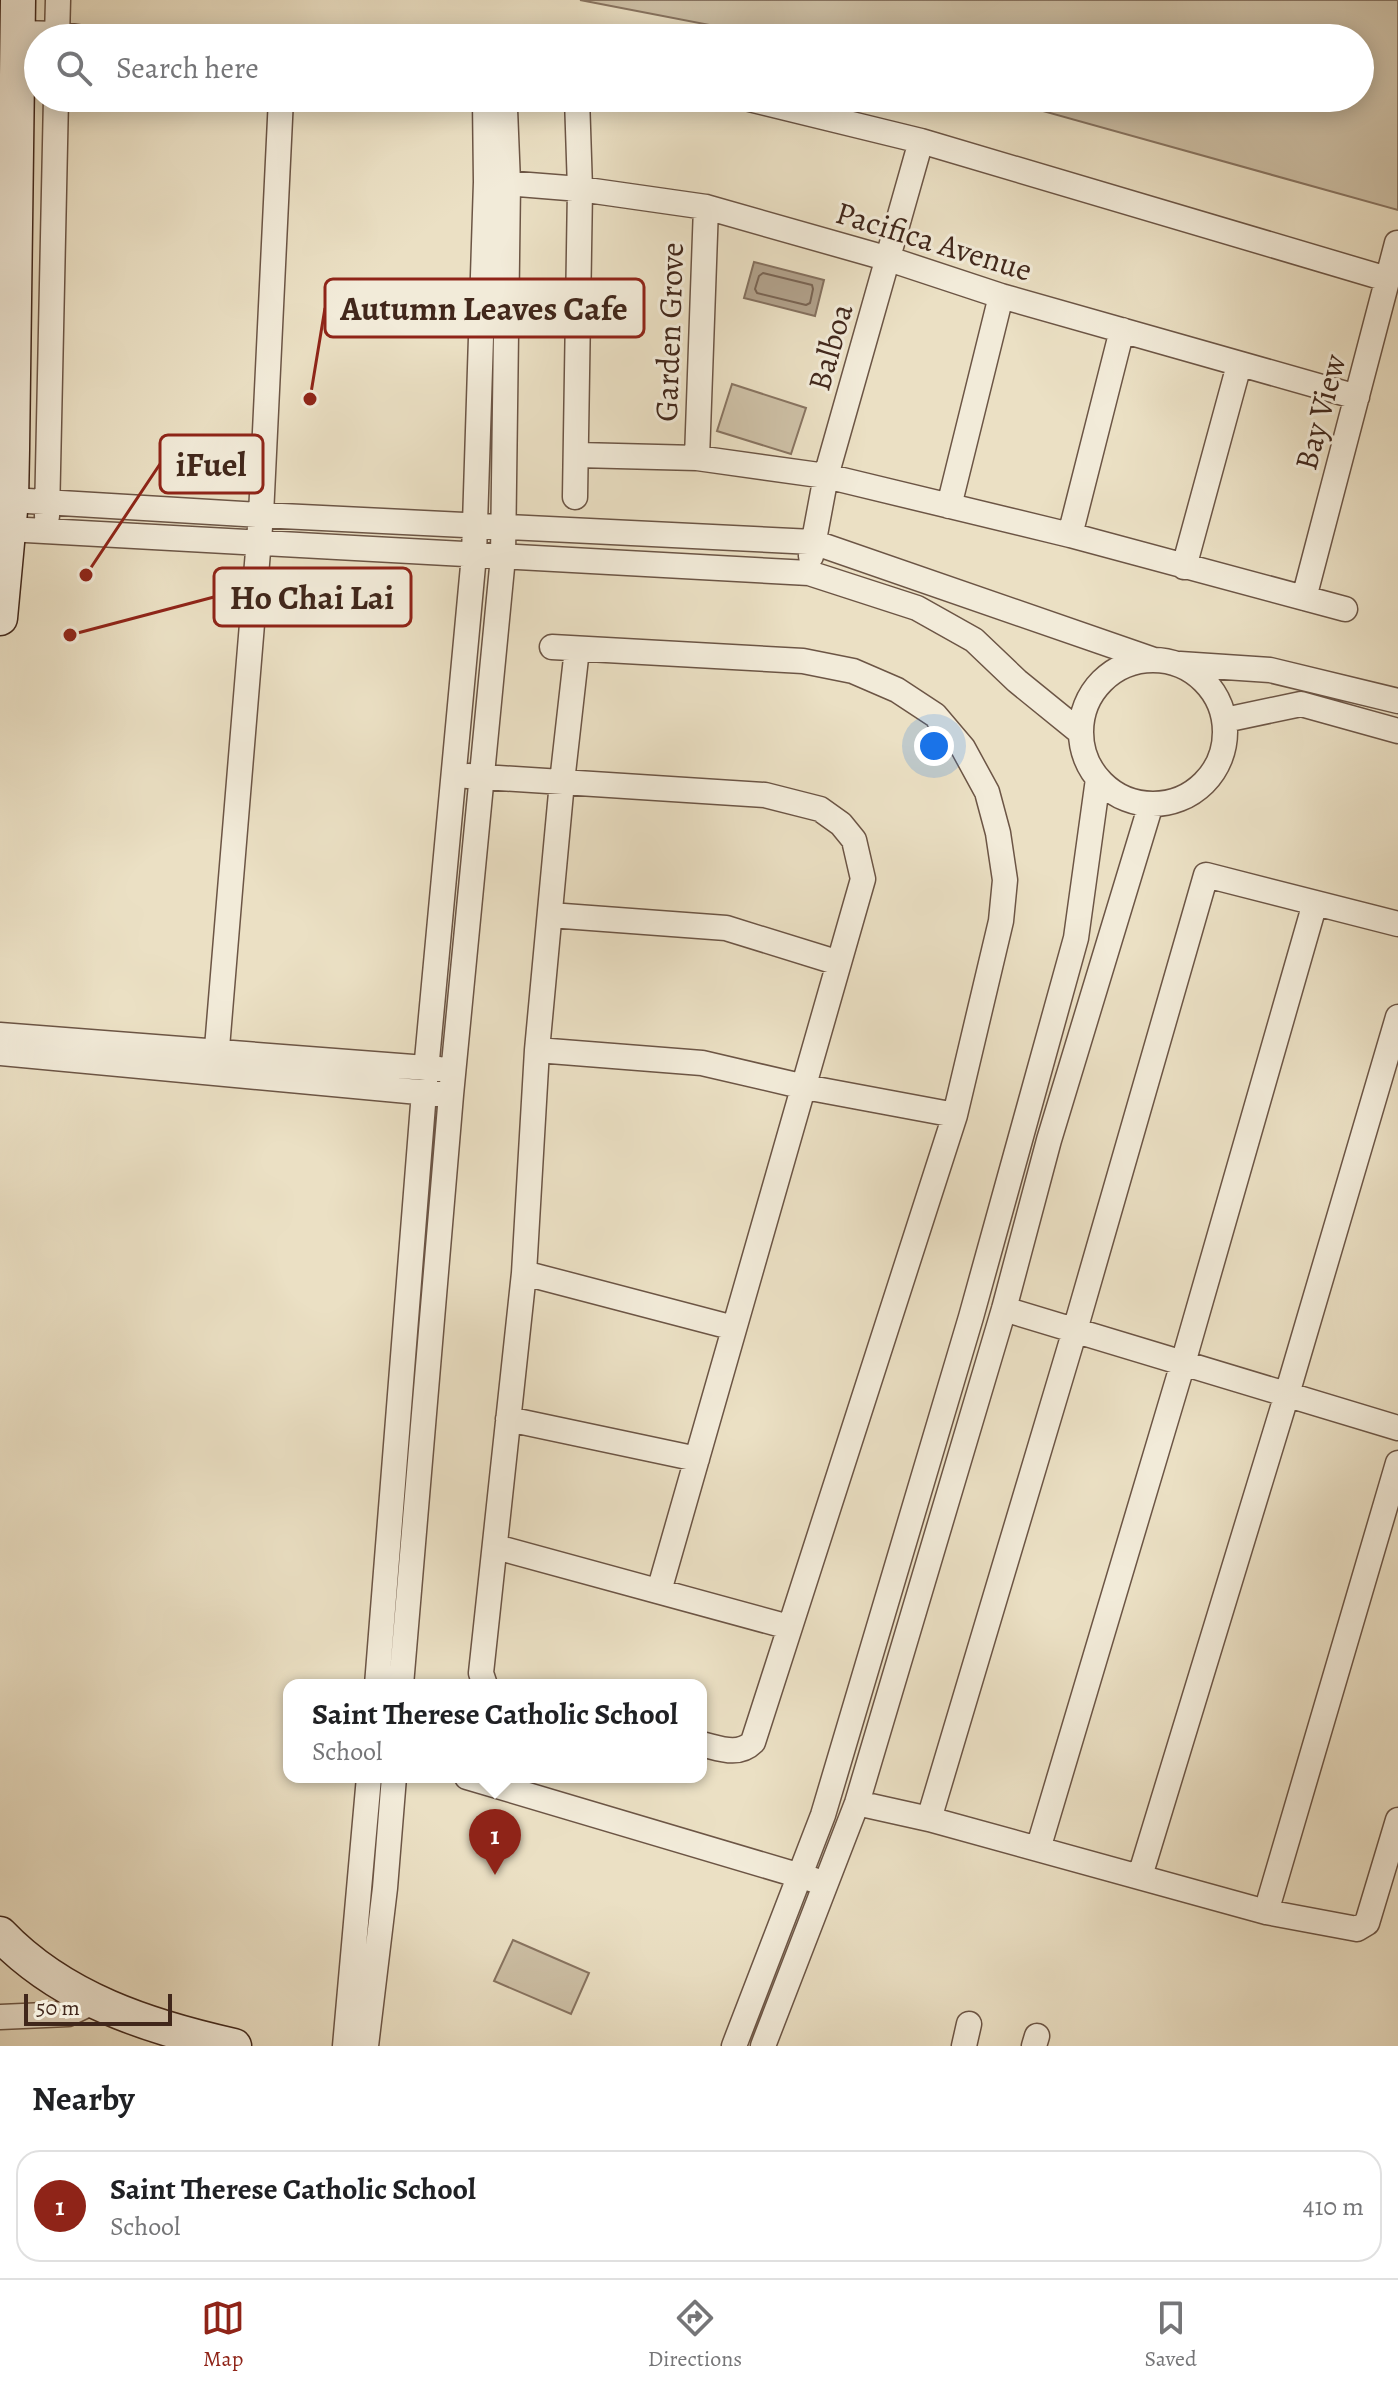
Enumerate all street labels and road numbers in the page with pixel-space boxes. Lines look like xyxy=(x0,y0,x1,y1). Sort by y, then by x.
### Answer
street label: Pacifica Avenue xyxy=(830,190,1038,292)
street label: Garden Grove xyxy=(644,242,694,422)
street label: Balboa xyxy=(797,298,863,396)
street label: Bay View xyxy=(1283,349,1357,475)

